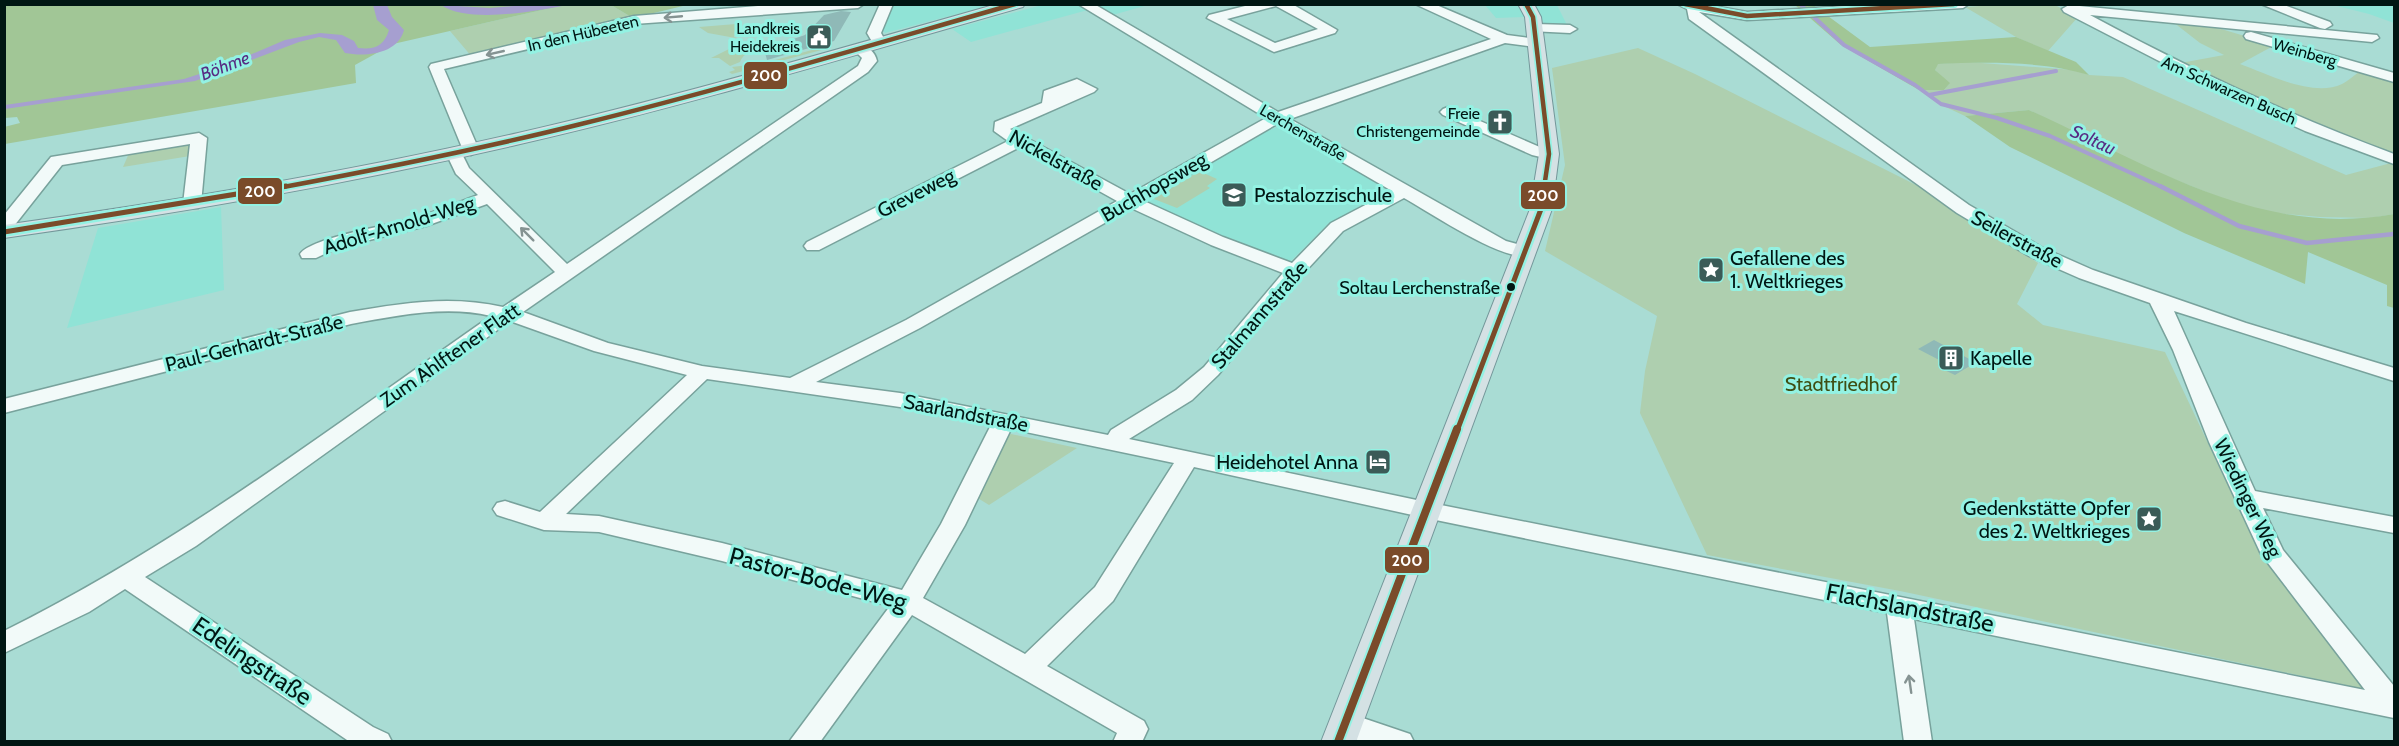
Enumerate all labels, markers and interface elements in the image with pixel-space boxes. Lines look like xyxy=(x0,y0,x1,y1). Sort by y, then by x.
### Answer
street label: In den Hübeeten xyxy=(526,11,641,55)
one-way arrow xyxy=(664,12,684,23)
place label: Landkreis Heidekreis xyxy=(730,19,800,56)
public building icon: Landkreis Heidekreis xyxy=(804,22,834,52)
street label: Weinberg xyxy=(2271,34,2340,71)
water label: Böhme xyxy=(197,47,253,85)
one-way arrow xyxy=(486,48,505,60)
street label: Am Schwarzen Busch xyxy=(2159,52,2299,129)
line badge: 200 xyxy=(743,61,788,90)
text: 200 xyxy=(750,66,782,85)
street label: Lerchenstraße xyxy=(1256,100,1349,165)
place label: Freie Christengemeinde xyxy=(1356,104,1480,141)
church icon: Freie Christengemeinde xyxy=(1485,107,1515,137)
water label: Soltau xyxy=(2067,120,2119,160)
street label: Nickelstraße xyxy=(1005,124,1107,196)
street label: Buchhopsweg xyxy=(1097,147,1212,227)
street label: Greveweg xyxy=(873,163,960,223)
line badge: 200 xyxy=(237,177,283,205)
school or university icon: Pestalozzischule xyxy=(1219,180,1249,210)
line badge: 200 xyxy=(1520,181,1566,210)
text: 200 xyxy=(244,182,276,201)
place label: Pestalozzischule xyxy=(1254,183,1392,207)
text: 200 xyxy=(1527,186,1559,205)
street label: Adolf-Arnold-Weg xyxy=(321,190,478,259)
street label: Seilerstraße xyxy=(1967,205,2067,273)
one-way arrow xyxy=(520,227,535,241)
place label: Gefallene des 1. Weltkrieges xyxy=(1730,246,1845,293)
place icon: Gefallene des 1. Weltkrieges xyxy=(1696,255,1726,285)
street label: Stalmannstraße xyxy=(1206,256,1312,374)
place label: Soltau Lerchenstraße xyxy=(1339,277,1500,299)
marker: Soltau Lerchenstraße xyxy=(1505,281,1517,293)
street label: Zum Ahlftener Flatt xyxy=(376,298,524,412)
street label: Paul-Gerhardt-Straße xyxy=(163,309,345,377)
building icon: Kapelle xyxy=(1936,343,1966,373)
place label: Kapelle xyxy=(1970,346,2032,370)
park label: Stadtfriedhof xyxy=(1785,372,1898,396)
street label: Saarlandstraße xyxy=(902,389,1030,437)
street label: Wiedinger Weg xyxy=(2209,435,2288,562)
hotel icon: Heidehotel Anna xyxy=(1363,447,1393,477)
place label: Heidehotel Anna xyxy=(1216,450,1358,474)
place label: Gedenkstätte Opfer des 2. Weltkrieges xyxy=(1963,496,2131,543)
place icon: Gedenkstätte Opfer des 2. Weltkrieges xyxy=(2134,504,2164,534)
street label: Pastor-Bode-Weg xyxy=(726,541,911,616)
line badge: 200 xyxy=(1384,546,1430,574)
text: 200 xyxy=(1391,551,1423,570)
street label: Flachslandstraße xyxy=(1824,577,1997,638)
street label: Edelingstraße xyxy=(187,610,317,711)
one-way arrow xyxy=(1904,674,1915,694)

